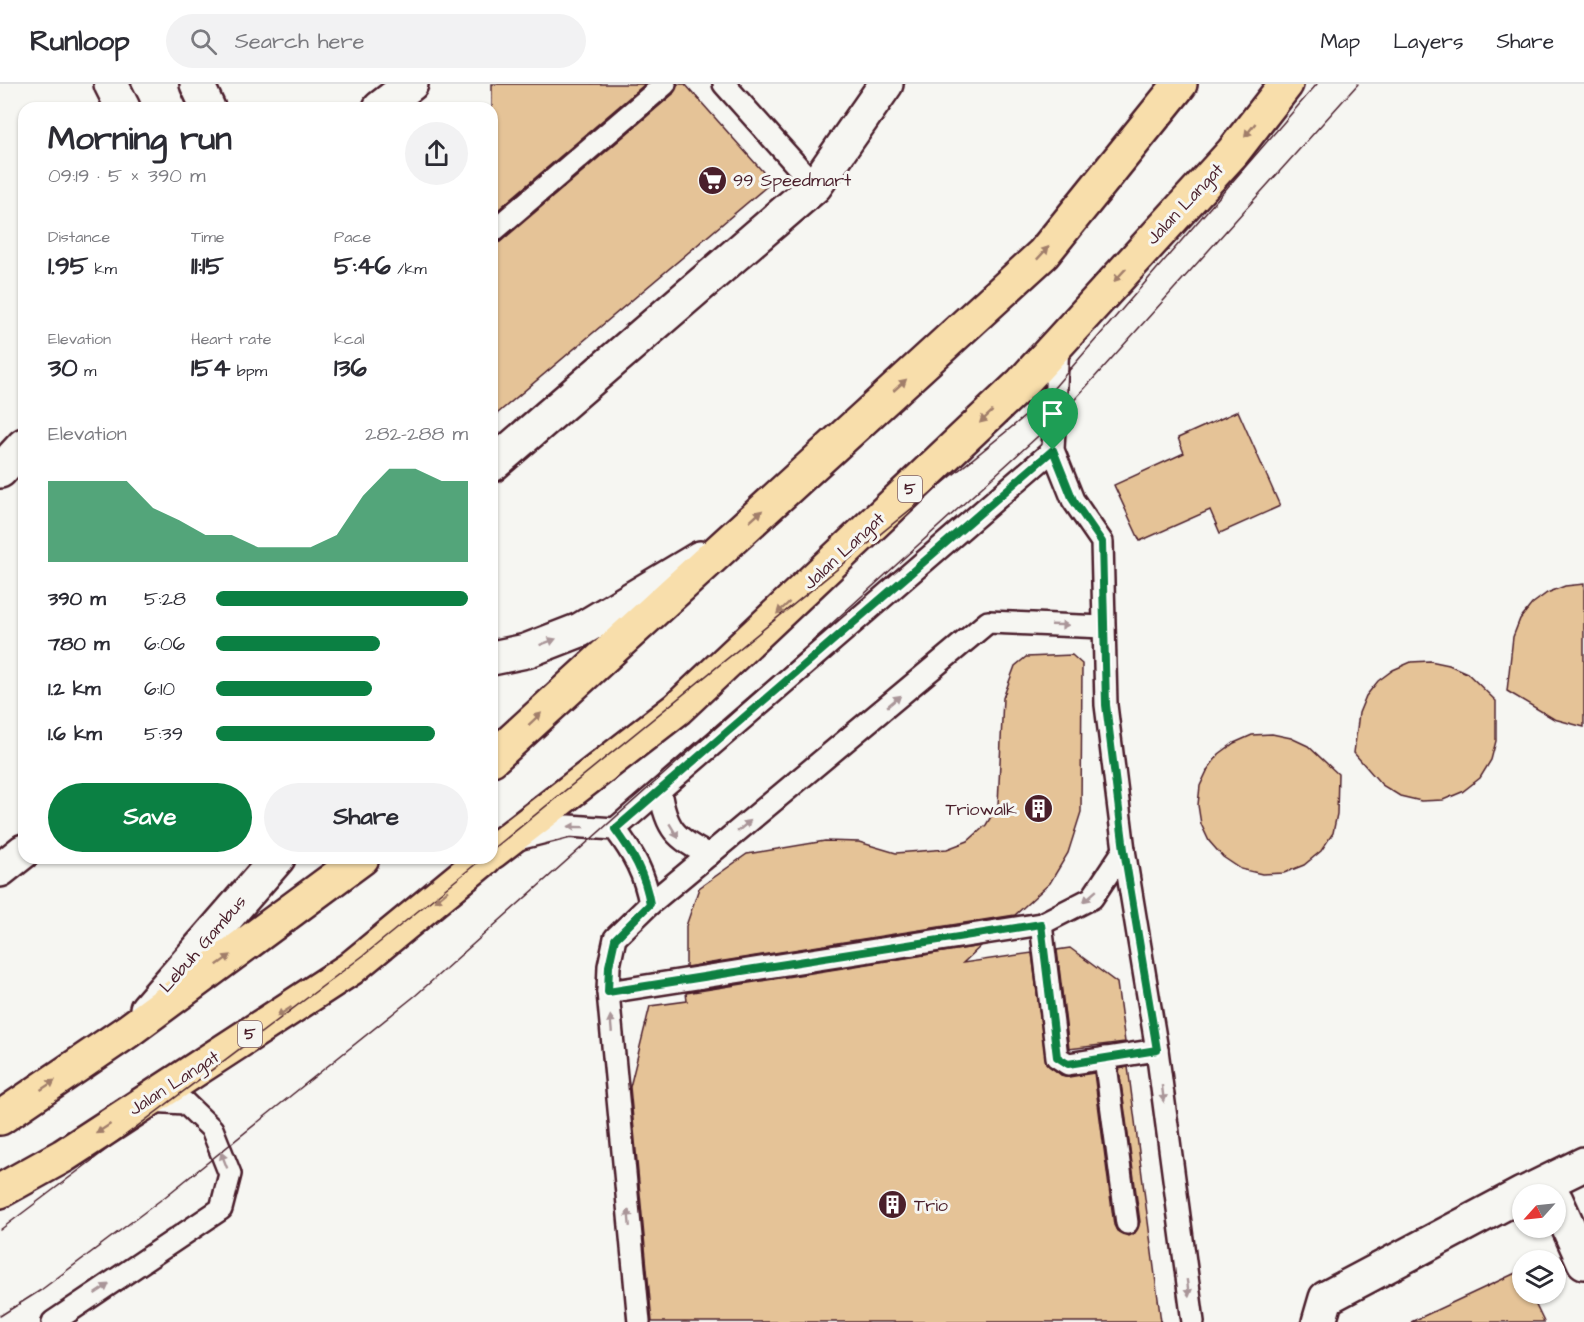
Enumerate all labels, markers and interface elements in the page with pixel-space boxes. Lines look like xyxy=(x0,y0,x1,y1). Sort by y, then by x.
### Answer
search box xyxy=(166,14,586,68)
text: Runloop xyxy=(30,22,130,61)
icon: search xyxy=(187,25,220,58)
text: Search here xyxy=(235,26,365,57)
text: Map xyxy=(1320,27,1360,56)
text: Layers xyxy=(1393,27,1463,56)
text: Share xyxy=(1496,27,1554,56)
text: Morning run xyxy=(48,116,232,162)
button: share xyxy=(405,122,468,185)
one-way arrow xyxy=(1244,122,1257,138)
street label: Jalan Langat xyxy=(1141,157,1231,251)
text: 09:19 · 5 × 390 m xyxy=(48,162,205,190)
supermarket icon: 99 Speedmart xyxy=(696,164,728,196)
place label: 99 Speedmart xyxy=(733,168,852,193)
text: Distance xyxy=(48,226,110,248)
text: Time xyxy=(191,226,225,248)
text: Pace xyxy=(334,226,371,248)
one-way arrow xyxy=(1036,245,1050,260)
text: 1.95 xyxy=(48,248,88,284)
text: 11:15 xyxy=(191,248,224,284)
text: 5:46 xyxy=(334,248,391,284)
text: km xyxy=(88,258,117,280)
text: /km xyxy=(391,258,427,280)
one-way arrow xyxy=(1114,267,1127,282)
text: Elevation xyxy=(48,328,111,350)
text: Heart rate xyxy=(191,328,271,350)
text: kcal xyxy=(334,328,365,350)
text: 30 xyxy=(48,350,78,386)
text: 154 xyxy=(191,350,230,386)
text: 136 xyxy=(334,350,367,386)
text: m xyxy=(78,360,97,382)
text: bpm xyxy=(230,360,267,382)
one-way arrow xyxy=(892,379,907,392)
pin xyxy=(1027,388,1078,450)
icon: arrive xyxy=(1036,397,1069,430)
one-way arrow xyxy=(979,409,993,423)
text: Elevation xyxy=(48,420,127,448)
text: 282–288 m xyxy=(365,420,468,448)
road number: 5 xyxy=(898,476,922,502)
street label: Jalan Langat xyxy=(798,506,891,596)
one-way arrow xyxy=(748,510,763,523)
text: 390 m xyxy=(48,585,106,613)
text: 5:28 xyxy=(144,585,186,613)
one-way arrow xyxy=(777,601,791,615)
one-way arrow xyxy=(1051,621,1070,630)
text: 780 m xyxy=(48,630,109,658)
text: 6:06 xyxy=(144,630,185,658)
one-way arrow xyxy=(539,637,557,646)
text: 1.2 km xyxy=(48,675,101,703)
text: 6:10 xyxy=(144,675,175,703)
one-way arrow xyxy=(886,695,901,708)
one-way arrow xyxy=(527,713,542,726)
text: 1.6 km xyxy=(48,720,102,748)
text: 5:39 xyxy=(144,720,183,748)
button: Save xyxy=(48,783,252,852)
button: Share xyxy=(264,783,468,852)
building icon: Triowalk xyxy=(1022,793,1054,825)
place label: Triowalk xyxy=(945,797,1017,822)
one-way arrow xyxy=(736,819,752,832)
one-way arrow xyxy=(566,822,585,832)
one-way arrow xyxy=(669,823,680,839)
one-way arrow xyxy=(434,889,449,902)
street label: Lebuh Gambus xyxy=(154,890,252,998)
one-way arrow xyxy=(1083,890,1098,903)
one-way arrow xyxy=(217,954,232,966)
one-way arrow xyxy=(277,1006,293,1018)
one-way arrow xyxy=(606,1014,616,1033)
road number: 5 xyxy=(238,1021,262,1047)
street label: Jalan Langat xyxy=(124,1044,225,1122)
one-way arrow xyxy=(40,1079,56,1091)
one-way arrow xyxy=(1158,1085,1168,1104)
one-way arrow xyxy=(95,1124,111,1135)
one-way arrow xyxy=(219,1150,229,1168)
north arrow xyxy=(1512,1184,1566,1238)
map controls xyxy=(1512,1184,1566,1304)
building icon: Trio xyxy=(877,1189,909,1221)
place label: Trio xyxy=(914,1193,948,1218)
one-way arrow xyxy=(624,1208,634,1227)
button: layers xyxy=(1512,1250,1566,1304)
one-way arrow xyxy=(1183,1278,1193,1297)
one-way arrow xyxy=(93,1283,109,1295)

